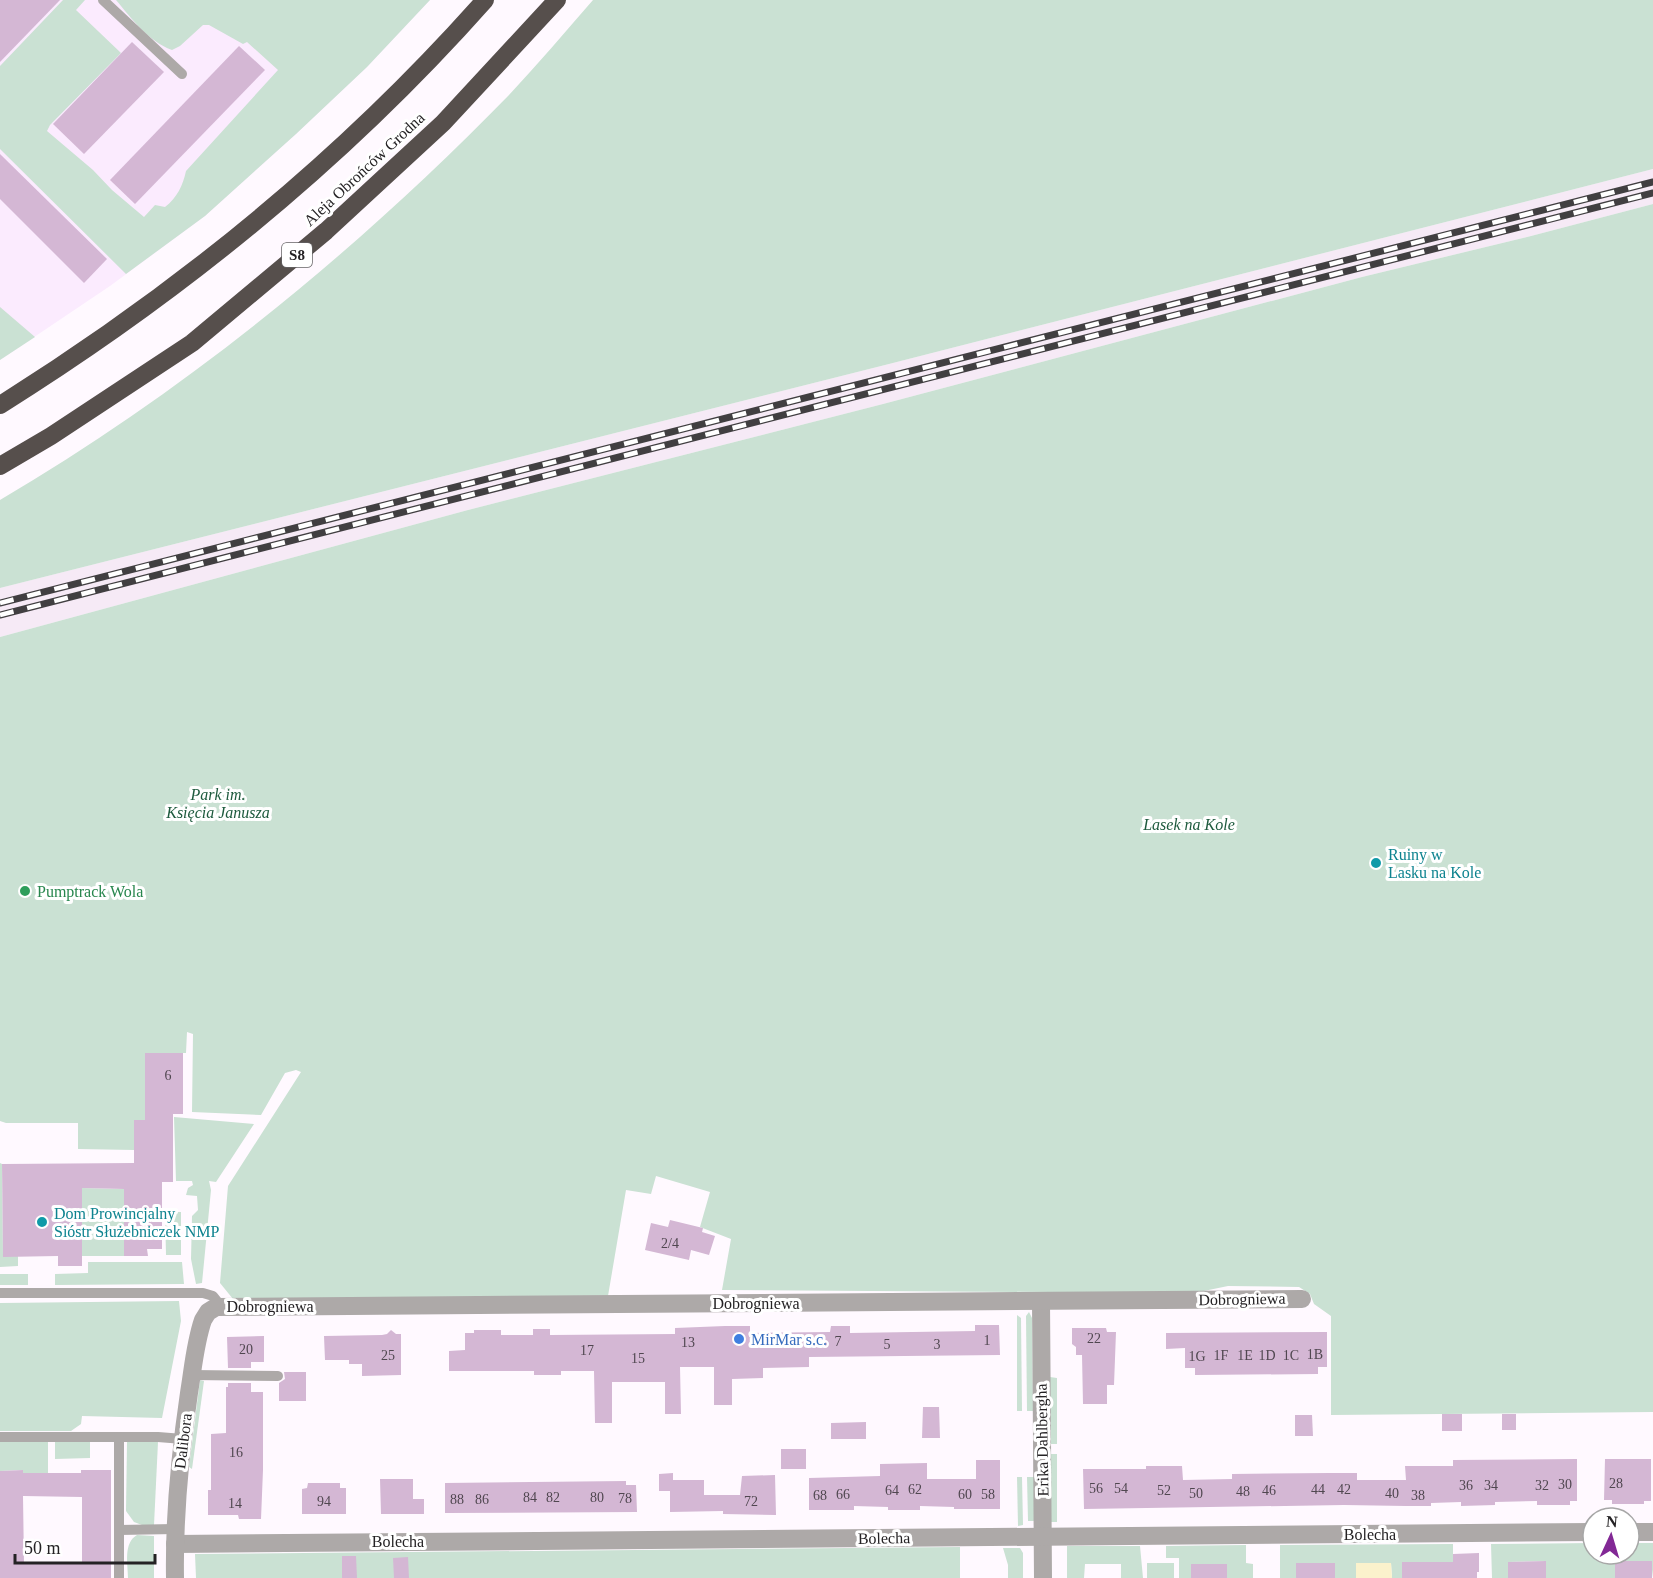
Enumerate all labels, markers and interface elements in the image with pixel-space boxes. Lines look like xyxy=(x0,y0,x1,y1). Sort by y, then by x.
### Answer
street label: Aleja Obrońców Grodna xyxy=(300,109,428,230)
road number: S8 xyxy=(282,243,312,267)
park label: Park im. Księcia Janusza xyxy=(165,786,270,822)
park label: Lasek na Kole xyxy=(1142,816,1235,833)
place label: Ruiny w Lasku na Kole xyxy=(1388,846,1481,881)
marker: Ruiny w Lasku na Kole xyxy=(1369,856,1383,870)
place label: Pumptrack Wola xyxy=(37,883,143,901)
marker: Pumptrack Wola xyxy=(18,884,32,898)
house number: 6 xyxy=(165,1068,172,1083)
place label: Dom Prowincjalny Sióstr Służebniczek NMP xyxy=(54,1205,219,1240)
marker: Dom Prowincjalny Sióstr Służebniczek NMP xyxy=(35,1215,49,1229)
house number: 2/4 xyxy=(661,1236,679,1251)
street label: Dobrogniewa xyxy=(1198,1290,1286,1309)
street label: Dobrogniewa xyxy=(712,1295,800,1313)
street label: Dobrogniewa xyxy=(226,1298,314,1316)
place label: MirMar s.c. xyxy=(751,1331,827,1348)
house number: 22 xyxy=(1087,1331,1101,1346)
marker: MirMar s.c. xyxy=(732,1332,746,1346)
house number: 1 xyxy=(984,1333,991,1348)
house number: 7 xyxy=(835,1334,842,1349)
house number: 13 xyxy=(681,1335,695,1350)
house number: 5 xyxy=(884,1337,891,1352)
house number: 3 xyxy=(934,1337,941,1352)
house number: 20 xyxy=(239,1342,253,1357)
house number: 17 xyxy=(580,1343,594,1358)
house number: 1B xyxy=(1307,1347,1323,1362)
house number: 25 xyxy=(381,1348,395,1363)
house number: 1F xyxy=(1214,1348,1229,1363)
house number: 1E xyxy=(1237,1348,1253,1363)
house number: 1D xyxy=(1258,1348,1276,1363)
house number: 1C xyxy=(1283,1348,1299,1363)
house number: 1G xyxy=(1188,1349,1206,1364)
house number: 15 xyxy=(631,1351,645,1366)
street label: Erika Dahlbergha xyxy=(1033,1383,1052,1497)
street label: Dalibora xyxy=(171,1412,195,1470)
house number: 16 xyxy=(229,1445,243,1460)
house number: 28 xyxy=(1609,1476,1623,1491)
house number: 30 xyxy=(1558,1477,1572,1492)
house number: 36 xyxy=(1459,1478,1473,1493)
house number: 34 xyxy=(1484,1478,1498,1493)
house number: 32 xyxy=(1535,1478,1549,1493)
house number: 56 xyxy=(1089,1481,1103,1496)
house number: 54 xyxy=(1114,1481,1128,1496)
house number: 62 xyxy=(908,1482,922,1497)
house number: 44 xyxy=(1311,1482,1325,1497)
house number: 42 xyxy=(1337,1482,1351,1497)
house number: 64 xyxy=(885,1483,899,1498)
house number: 52 xyxy=(1157,1483,1171,1498)
house number: 46 xyxy=(1262,1483,1276,1498)
house number: 48 xyxy=(1236,1484,1250,1499)
house number: 50 xyxy=(1189,1486,1203,1501)
house number: 40 xyxy=(1385,1486,1399,1501)
house number: 66 xyxy=(836,1487,850,1502)
house number: 60 xyxy=(958,1487,972,1502)
house number: 58 xyxy=(981,1487,995,1502)
house number: 68 xyxy=(813,1488,827,1503)
house number: 38 xyxy=(1411,1488,1425,1503)
house number: 84 xyxy=(523,1490,537,1505)
house number: 82 xyxy=(546,1490,560,1505)
house number: 80 xyxy=(590,1490,604,1505)
house number: 78 xyxy=(618,1491,632,1506)
house number: 88 xyxy=(450,1492,464,1507)
house number: 86 xyxy=(475,1492,489,1507)
house number: 94 xyxy=(317,1494,331,1509)
house number: 72 xyxy=(744,1494,758,1509)
house number: 14 xyxy=(228,1496,242,1511)
north arrow xyxy=(1581,1506,1641,1566)
text: N xyxy=(1606,1513,1619,1530)
street label: Bolecha xyxy=(1344,1526,1396,1543)
scale bar xyxy=(15,1527,154,1565)
street label: Bolecha xyxy=(858,1529,910,1547)
street label: Bolecha xyxy=(372,1533,424,1550)
text: 50 m xyxy=(24,1538,61,1558)

